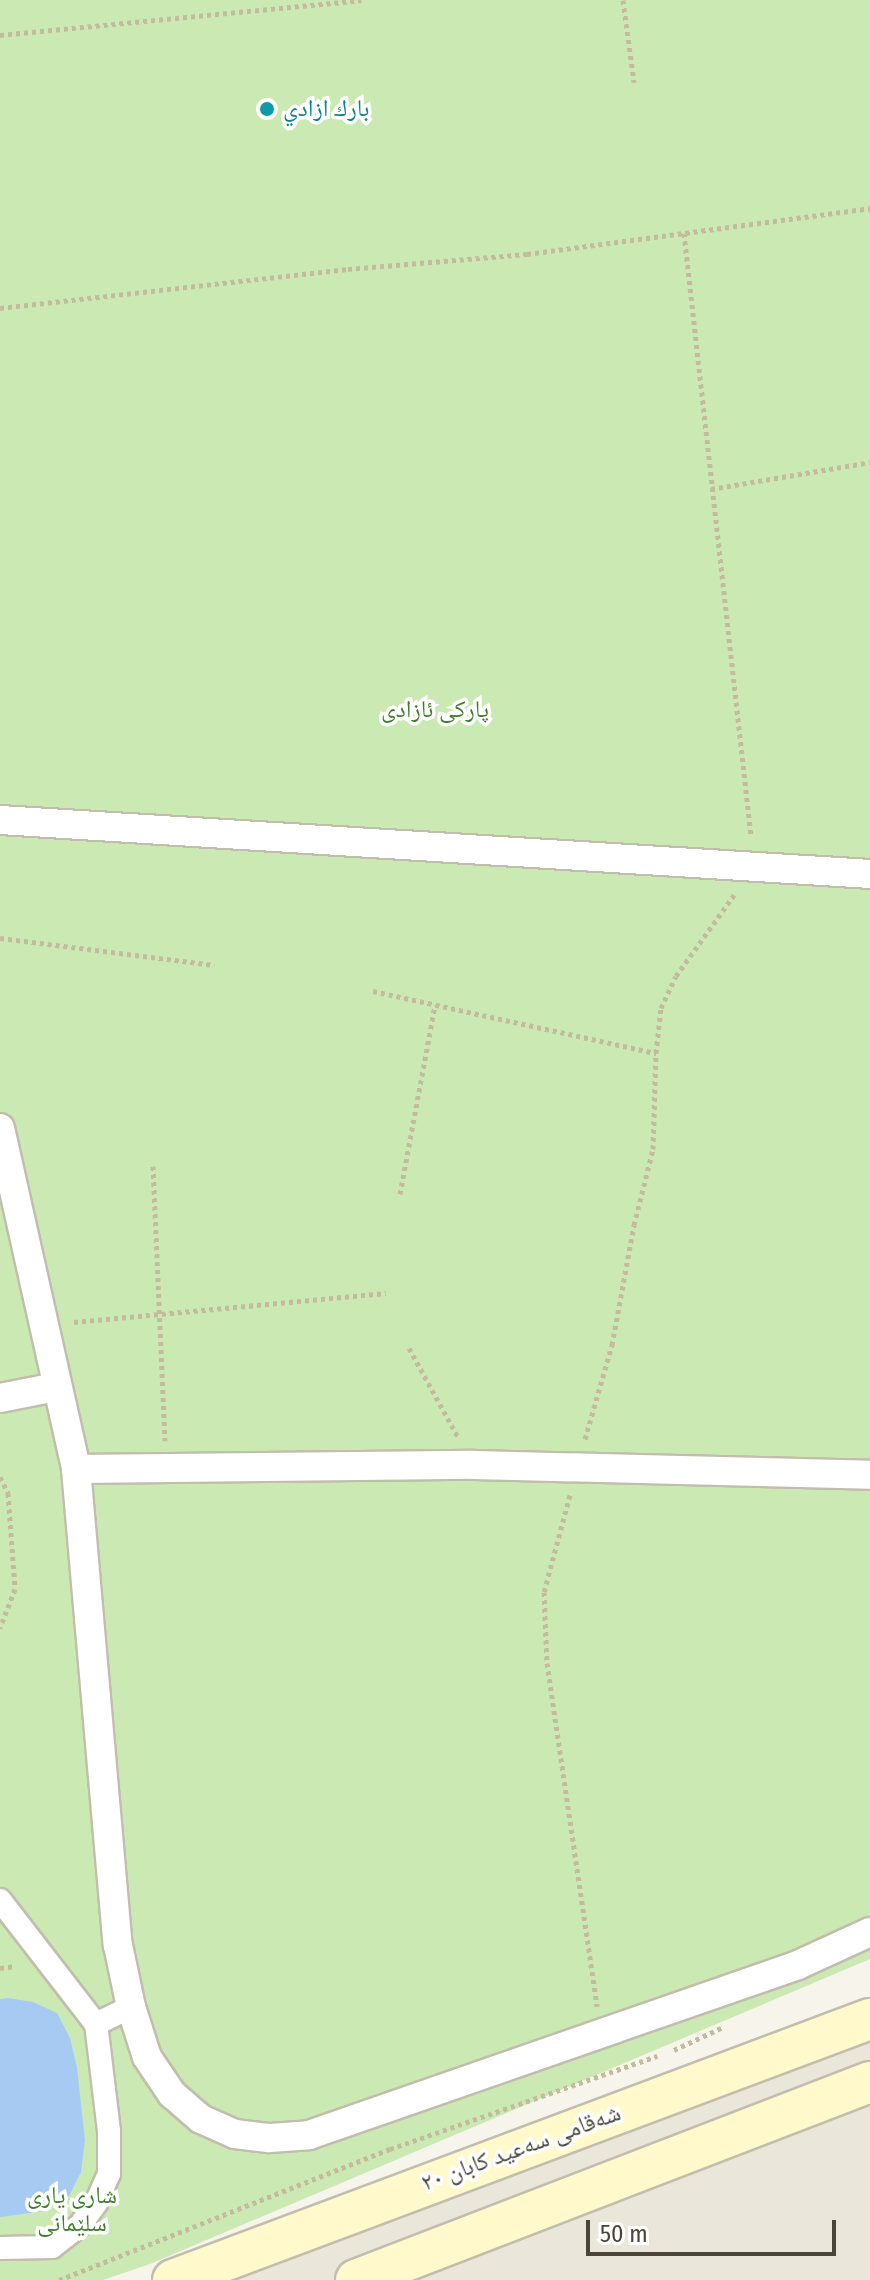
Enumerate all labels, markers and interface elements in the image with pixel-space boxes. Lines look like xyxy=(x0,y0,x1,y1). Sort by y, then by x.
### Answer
place label: بارك ازادي xyxy=(283,95,369,123)
marker: بارك ازادي xyxy=(258,100,276,118)
park label: پارکی ئازادی xyxy=(381,696,489,724)
street label: شەقامی سەعید کابان ٢٠ xyxy=(417,2099,625,2197)
park label: شاری یاری سلێمانی xyxy=(27,2182,117,2238)
scale bar xyxy=(590,2204,840,2254)
text: 50 m xyxy=(600,2220,648,2248)

